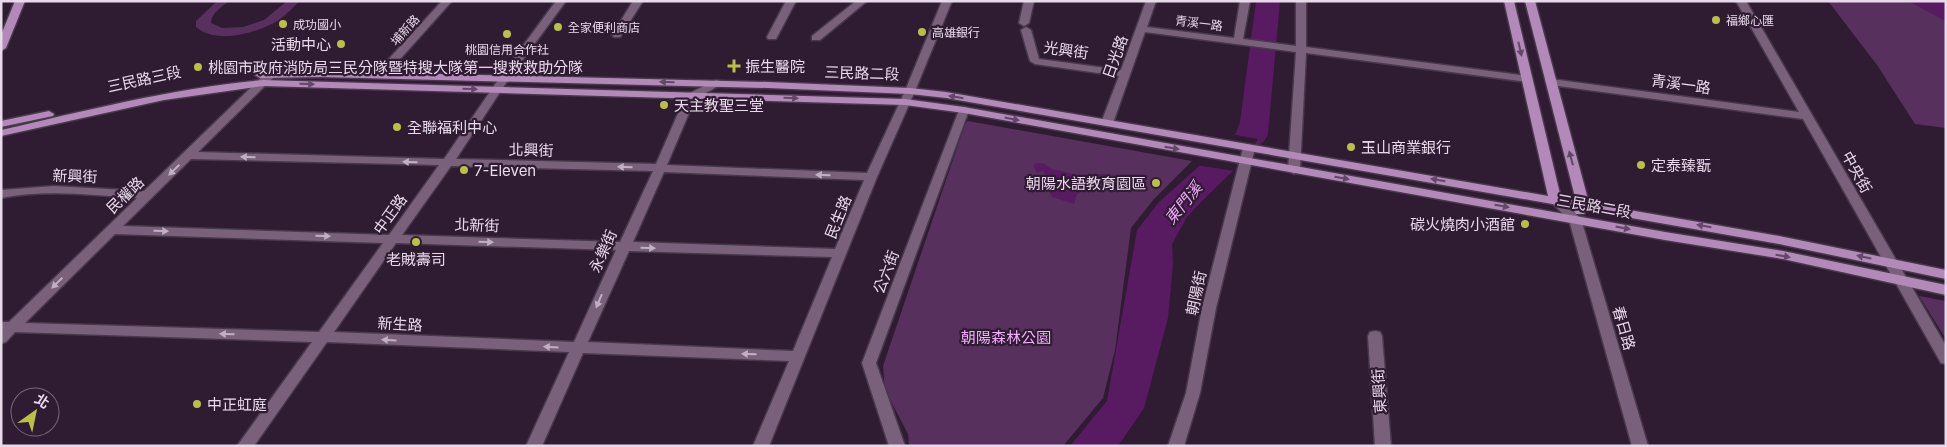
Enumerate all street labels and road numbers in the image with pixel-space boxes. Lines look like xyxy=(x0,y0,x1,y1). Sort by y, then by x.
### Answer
street label: 埔新路 xyxy=(387,12,423,48)
street label: 青溪一路 xyxy=(1174,13,1224,33)
street label: 日光路 xyxy=(1098,33,1132,81)
street label: 光興街 xyxy=(1042,37,1090,63)
street label: 三民路三段 xyxy=(105,62,183,96)
street label: 三民路二段 xyxy=(824,62,900,84)
street label: 青溪一路 xyxy=(1650,70,1712,98)
street label: 北興街 xyxy=(508,140,554,160)
street label: 中央街 xyxy=(1838,148,1876,196)
street label: 新興街 xyxy=(52,166,98,186)
street label: 民權路 xyxy=(102,173,148,217)
street label: 中正路 xyxy=(369,190,411,238)
street label: 三民路二段 xyxy=(1555,190,1633,222)
street label: 民生路 xyxy=(821,193,855,241)
street label: 北新街 xyxy=(454,215,500,235)
street label: 永樂街 xyxy=(585,227,621,275)
street label: 公六街 xyxy=(869,248,903,296)
street label: 朝陽街 xyxy=(1182,269,1210,317)
street label: 春日路 xyxy=(1609,304,1639,352)
street label: 新生路 xyxy=(377,313,423,335)
street label: 東興街 xyxy=(1368,368,1390,414)

